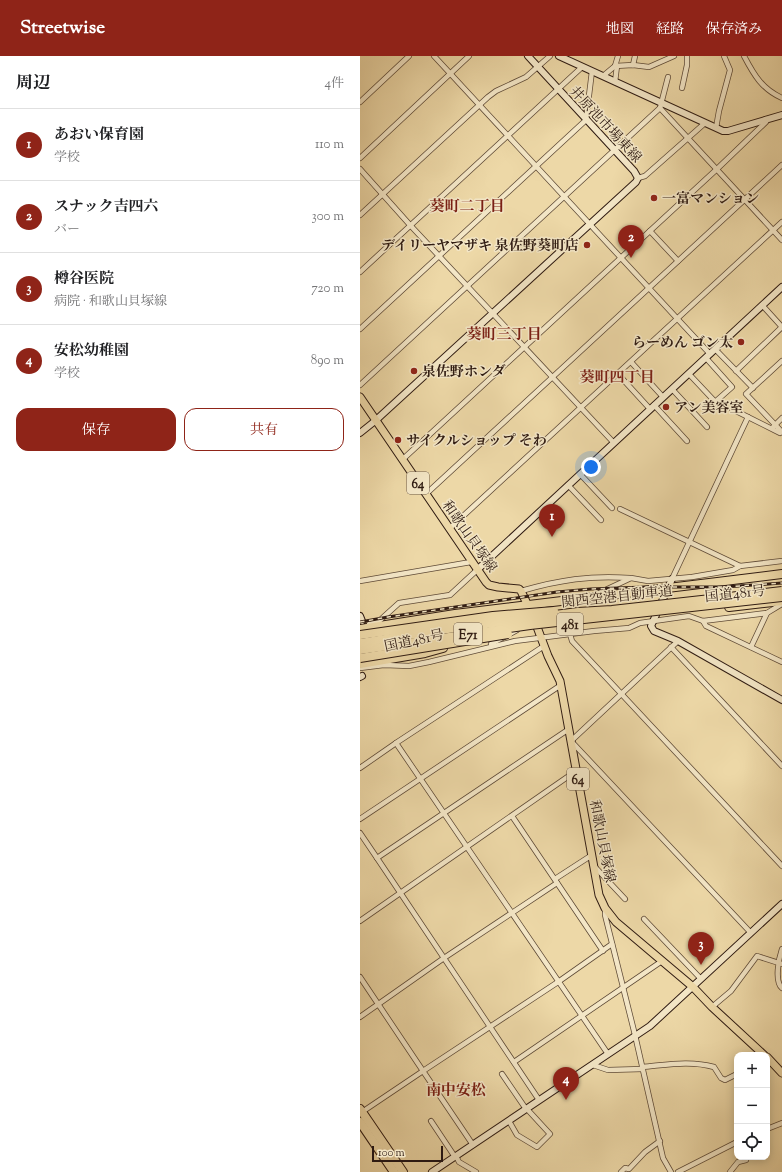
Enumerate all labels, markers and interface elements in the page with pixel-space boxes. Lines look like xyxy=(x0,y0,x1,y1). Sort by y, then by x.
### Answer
text: Streetwise xyxy=(20,15,105,42)
text: 地図 xyxy=(606,20,634,40)
text: 経路 xyxy=(656,20,684,40)
text: 保存済み xyxy=(706,20,762,40)
text: 周辺 xyxy=(16,72,50,96)
text: 4件 xyxy=(324,75,344,93)
street label: 井原池市場東線 xyxy=(564,83,645,168)
text: あおい保育園 xyxy=(54,125,144,146)
text: 1 xyxy=(27,136,31,154)
text: 110 m xyxy=(315,136,344,154)
text: 学校 xyxy=(54,149,80,167)
place label: 一富マンション xyxy=(662,190,759,210)
marker: 一富マンション xyxy=(649,193,659,203)
text: スナック吉四六 xyxy=(54,197,158,218)
district label: 葵町二丁目 xyxy=(429,197,505,218)
text: 2 xyxy=(26,208,32,226)
text: 300 m xyxy=(312,208,344,226)
text: バー xyxy=(54,221,80,239)
pin: 2 xyxy=(618,225,644,258)
place label: デイリーヤマザキ 泉佐野葵町店 xyxy=(381,237,579,257)
marker: デイリーヤマザキ 泉佐野葵町店 xyxy=(582,240,592,250)
text: 樽谷医院 xyxy=(54,269,114,290)
text: 3 xyxy=(26,280,32,298)
text: 720 m xyxy=(311,280,344,298)
text: 病院 · 和歌山貝塚線 xyxy=(54,293,167,311)
district label: 葵町三丁目 xyxy=(466,325,542,346)
place label: らーめん ゴン太 xyxy=(632,334,733,354)
marker: らーめん ゴン太 xyxy=(736,337,746,347)
text: 安松幼稚園 xyxy=(54,341,129,362)
text: 4 xyxy=(26,352,32,370)
text: 890 m xyxy=(311,352,344,370)
place label: 泉佐野ホンダ xyxy=(422,363,505,383)
text: 学校 xyxy=(54,365,80,383)
marker: 泉佐野ホンダ xyxy=(409,366,419,376)
district label: 葵町四丁目 xyxy=(579,368,655,389)
place label: アン美容室 xyxy=(674,399,743,419)
marker: アン美容室 xyxy=(661,402,671,412)
button: 保存 xyxy=(16,408,176,451)
button: 共有 xyxy=(184,408,344,451)
place label: サイクルショップ そわ xyxy=(406,432,547,452)
marker: サイクルショップ そわ xyxy=(393,435,403,445)
your location xyxy=(581,457,601,477)
road number: 64 xyxy=(407,472,429,494)
street label: 和歌山貝塚線 xyxy=(436,497,501,577)
pin: 1 xyxy=(539,504,565,537)
street label: 関西空港自動車道 xyxy=(560,582,674,614)
street label: 国道481号 xyxy=(704,582,767,608)
road number: 481 xyxy=(557,613,583,635)
road number: E71 xyxy=(454,623,482,645)
street label: 国道481号 xyxy=(383,626,446,658)
road number: 64 xyxy=(567,768,589,790)
street label: 和歌山貝塚線 xyxy=(583,798,619,885)
pin: 3 xyxy=(688,932,714,965)
map controls xyxy=(734,1052,770,1160)
button: + xyxy=(734,1052,770,1088)
pin: 4 xyxy=(553,1067,579,1100)
district label: 南中安松 xyxy=(426,1081,486,1102)
button: − xyxy=(734,1088,770,1124)
button: locate xyxy=(734,1124,770,1160)
scale bar xyxy=(372,1144,443,1163)
text: 100 m xyxy=(378,1145,405,1161)

